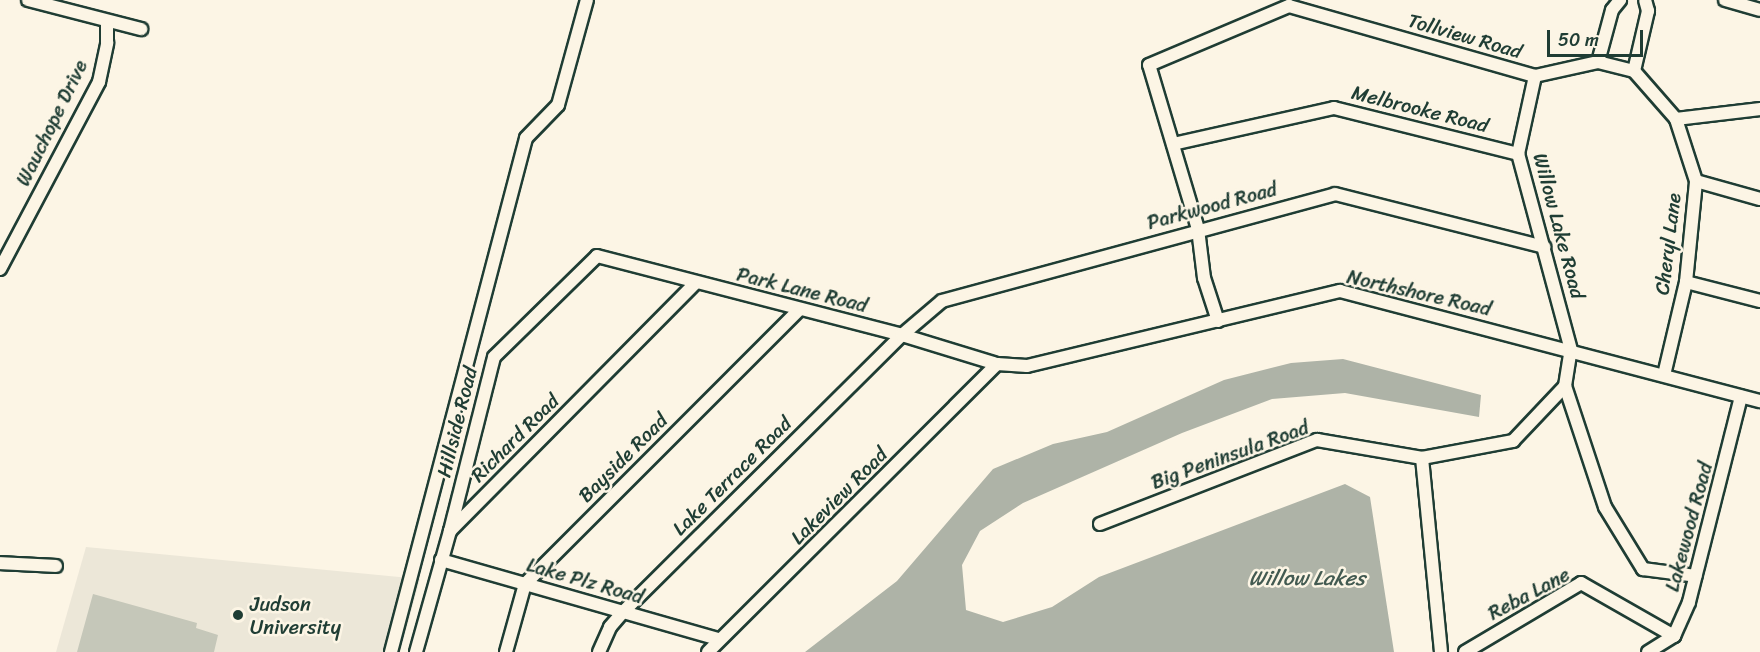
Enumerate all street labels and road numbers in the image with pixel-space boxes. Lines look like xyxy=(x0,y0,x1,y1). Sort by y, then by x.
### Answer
street label: Tollview Road xyxy=(1405,8,1525,64)
street label: Wauchope Drive xyxy=(11,56,93,190)
street label: Melbrooke Road xyxy=(1349,80,1491,138)
street label: Willow Lake Road xyxy=(1528,151,1590,301)
street label: Parkwood Road xyxy=(1144,177,1280,235)
street label: Cheryl Lane xyxy=(1650,191,1686,297)
street label: Park Lane Road xyxy=(734,262,870,318)
street label: Northshore Road xyxy=(1345,265,1493,321)
street label: Hillside Road xyxy=(432,364,482,480)
street label: Richard Road xyxy=(466,389,564,487)
street label: Bayside Road xyxy=(573,408,673,508)
street label: Lake Terrace Road xyxy=(667,411,797,541)
street label: Big Peninsula Road xyxy=(1148,415,1312,495)
street label: Lakeview Road xyxy=(786,443,892,549)
street label: Lakewood Road xyxy=(1660,460,1718,594)
street label: Lake Plz Road xyxy=(524,553,646,609)
street label: Reba Lane xyxy=(1484,563,1574,625)

